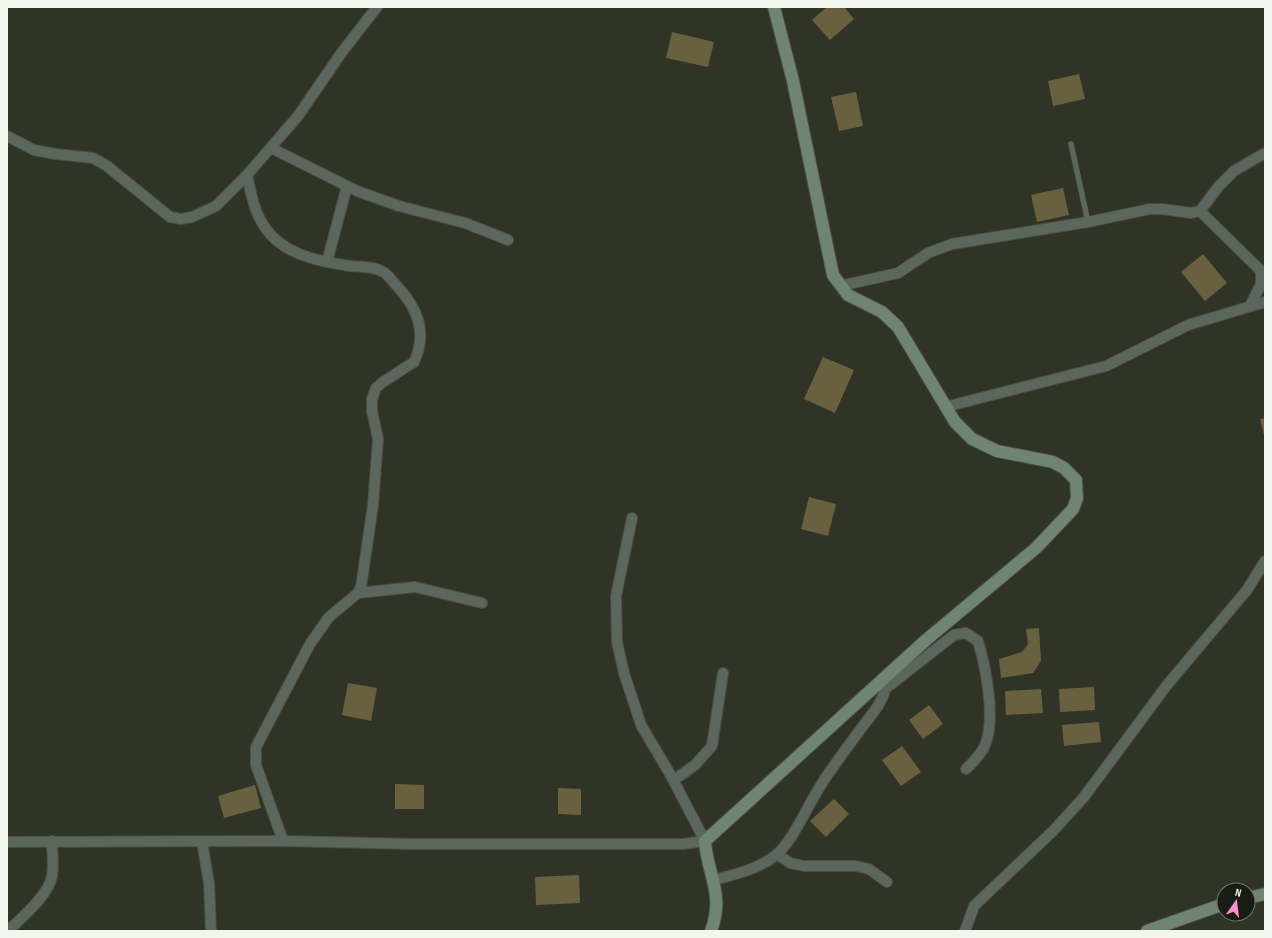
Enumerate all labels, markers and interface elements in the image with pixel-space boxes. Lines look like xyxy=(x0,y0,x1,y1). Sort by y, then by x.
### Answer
north arrow xyxy=(1216,882,1256,922)
text: N xyxy=(1234,886,1243,900)

